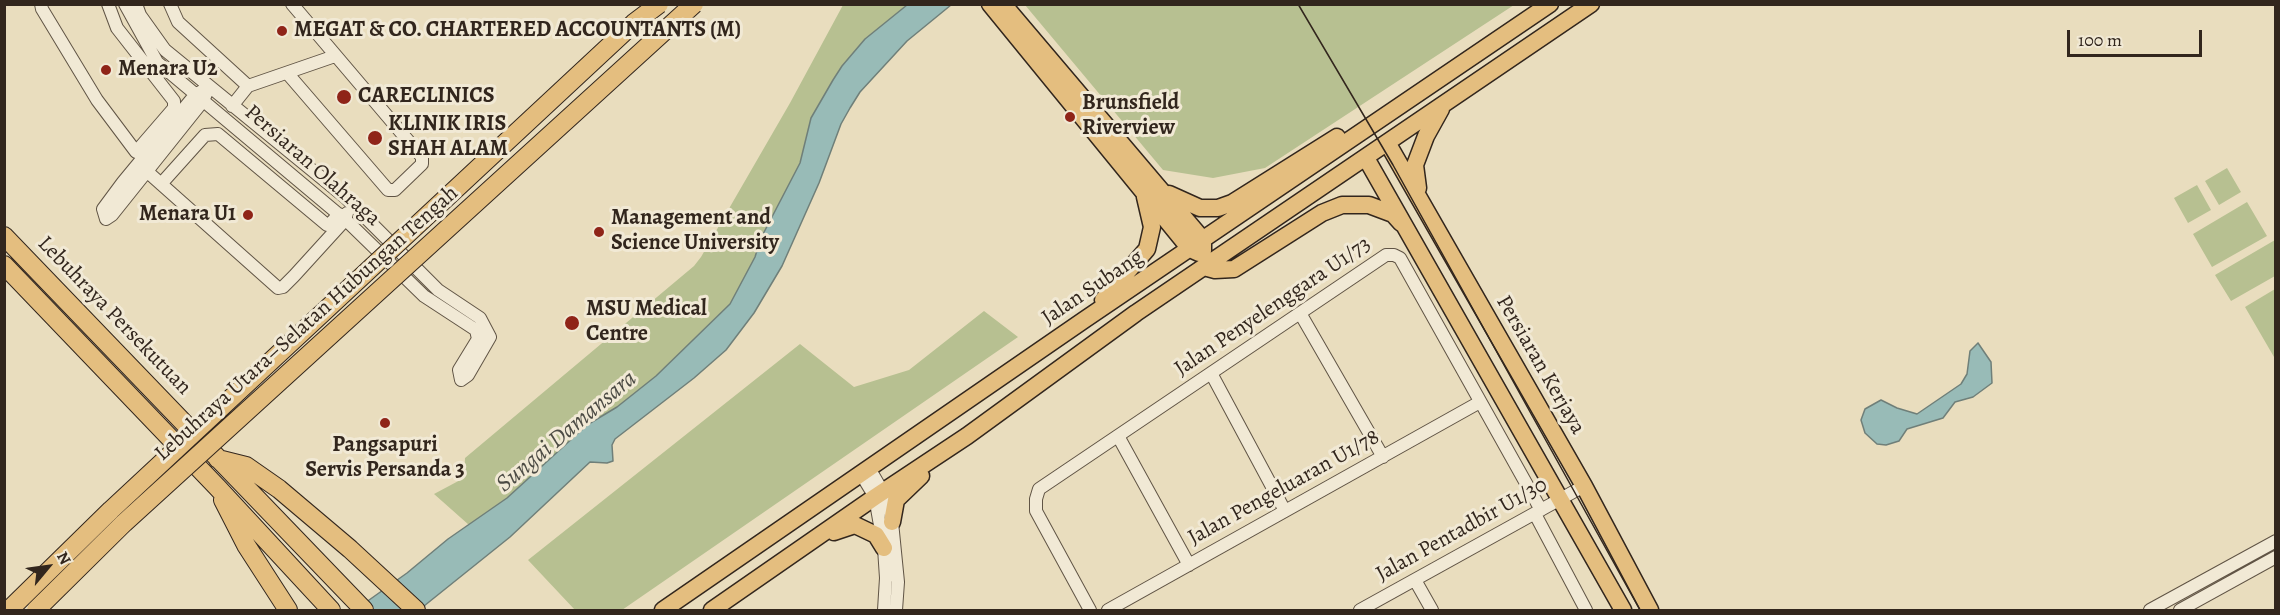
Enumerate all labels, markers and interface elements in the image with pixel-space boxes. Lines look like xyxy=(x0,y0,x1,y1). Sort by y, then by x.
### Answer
place label: MEGAT & CO. CHARTERED ACCOUNTANTS (M) xyxy=(294,18,741,44)
scale bar xyxy=(2070,18,2205,56)
marker: MEGAT & CO. CHARTERED ACCOUNTANTS (M) xyxy=(275,24,289,38)
text: 100 m xyxy=(2078,28,2122,52)
place label: Menara U2 xyxy=(118,57,218,83)
marker: Menara U2 xyxy=(99,63,113,77)
place label: CARECLINICS xyxy=(358,84,495,110)
marker: CARECLINICS xyxy=(335,88,353,106)
place label: Brunsfield Riverview xyxy=(1082,91,1179,142)
street label: Persiaran Olahraga xyxy=(239,100,385,232)
marker: Brunsfield Riverview xyxy=(1063,110,1077,124)
place label: KLINIK IRIS SHAH ALAM xyxy=(388,112,508,164)
marker: KLINIK IRIS SHAH ALAM xyxy=(366,129,384,147)
street label: Lebuhraya Utara–Selatan Hubungan Tengah xyxy=(150,181,464,467)
place label: Menara U1 xyxy=(139,202,236,228)
place label: Management and Science University xyxy=(611,206,779,258)
marker: Menara U1 xyxy=(241,208,255,222)
marker: Management and Science University xyxy=(592,225,606,239)
street label: Lebuhraya Persekutuan xyxy=(31,231,197,401)
street label: Jalan Penyelenggara U1/73 xyxy=(1170,231,1376,383)
street label: Jalan Subang xyxy=(1037,244,1149,332)
street label: Persiaran Kerjaya xyxy=(1490,291,1590,439)
place label: MSU Medical Centre xyxy=(586,297,707,348)
marker: MSU Medical Centre xyxy=(563,314,581,332)
water label: Sungai Damansara xyxy=(491,365,643,499)
marker: Pangsapuri Servis Persanda 3 xyxy=(378,416,392,430)
street label: Jalan Pengeluaran U1/78 xyxy=(1184,424,1384,552)
place label: Pangsapuri Servis Persanda 3 xyxy=(305,433,465,484)
street label: Jalan Pentadbir U1/30 xyxy=(1372,472,1552,588)
north arrow xyxy=(18,537,78,597)
text: N xyxy=(51,548,76,569)

